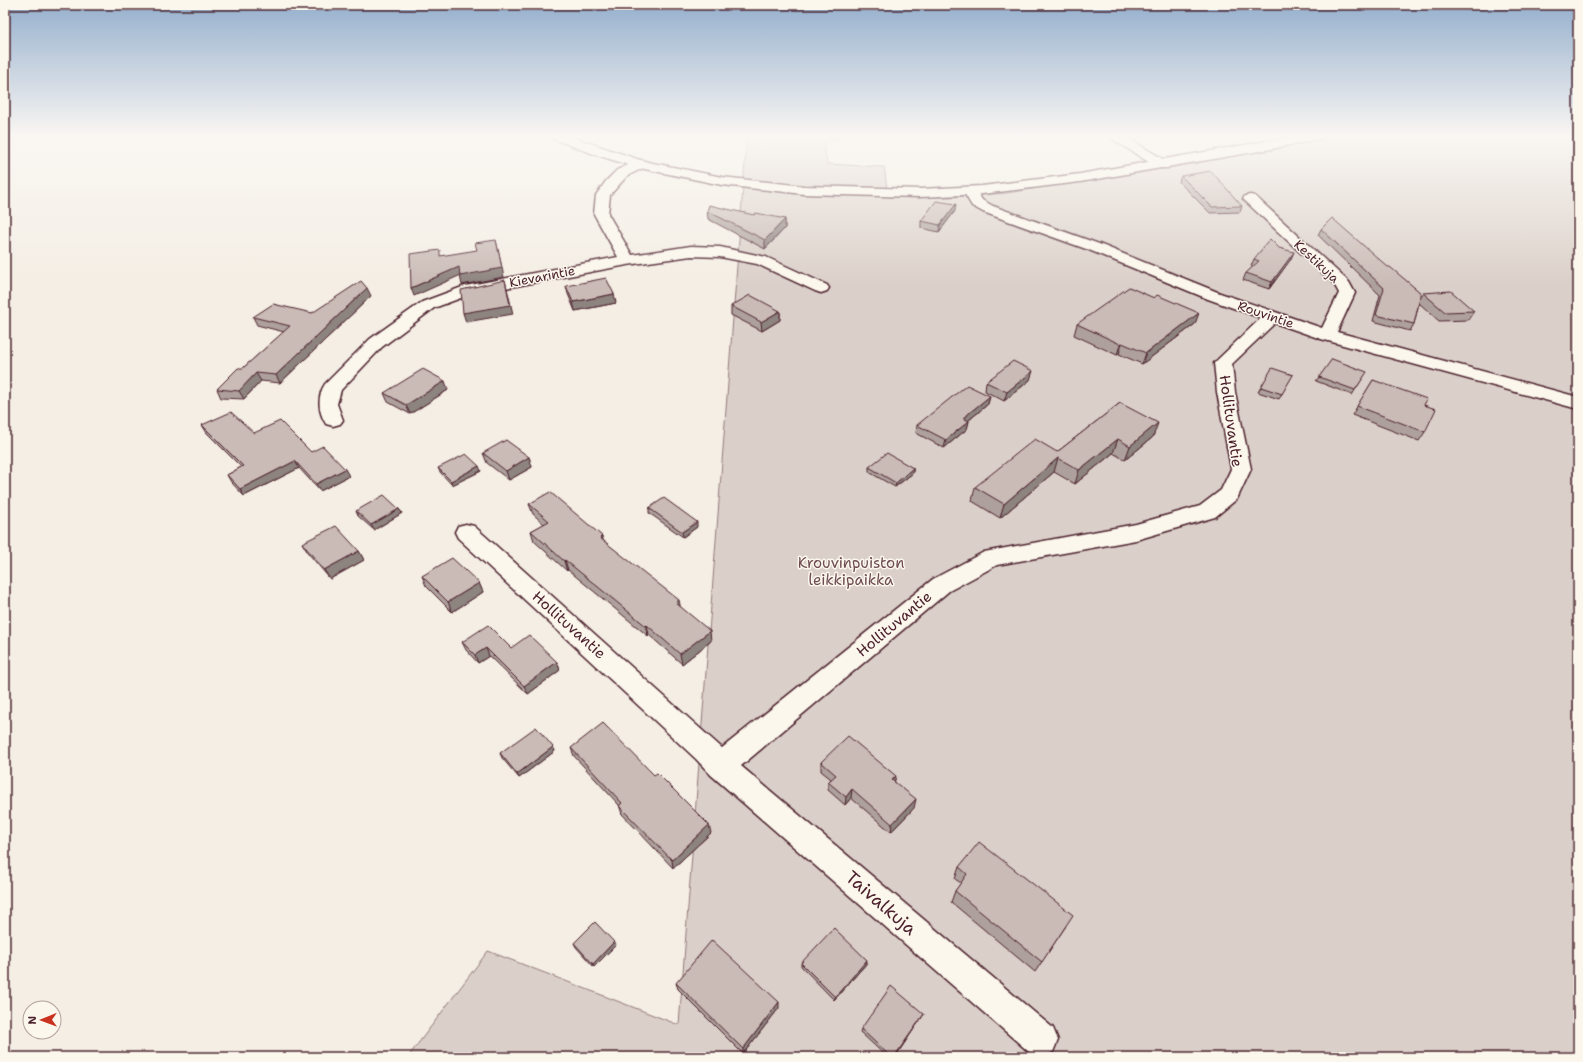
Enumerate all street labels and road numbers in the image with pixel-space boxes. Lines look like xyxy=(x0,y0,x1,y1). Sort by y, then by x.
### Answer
street label: Kestikuja xyxy=(1290,236,1343,287)
street label: Kievarintie xyxy=(508,262,576,291)
street label: Rouvintie xyxy=(1235,297,1296,332)
street label: Hollituvantie xyxy=(1215,374,1247,468)
street label: Hollituvantie xyxy=(528,587,610,663)
street label: Hollituvantie xyxy=(852,587,936,661)
street label: Taivalkuja xyxy=(840,865,922,941)

